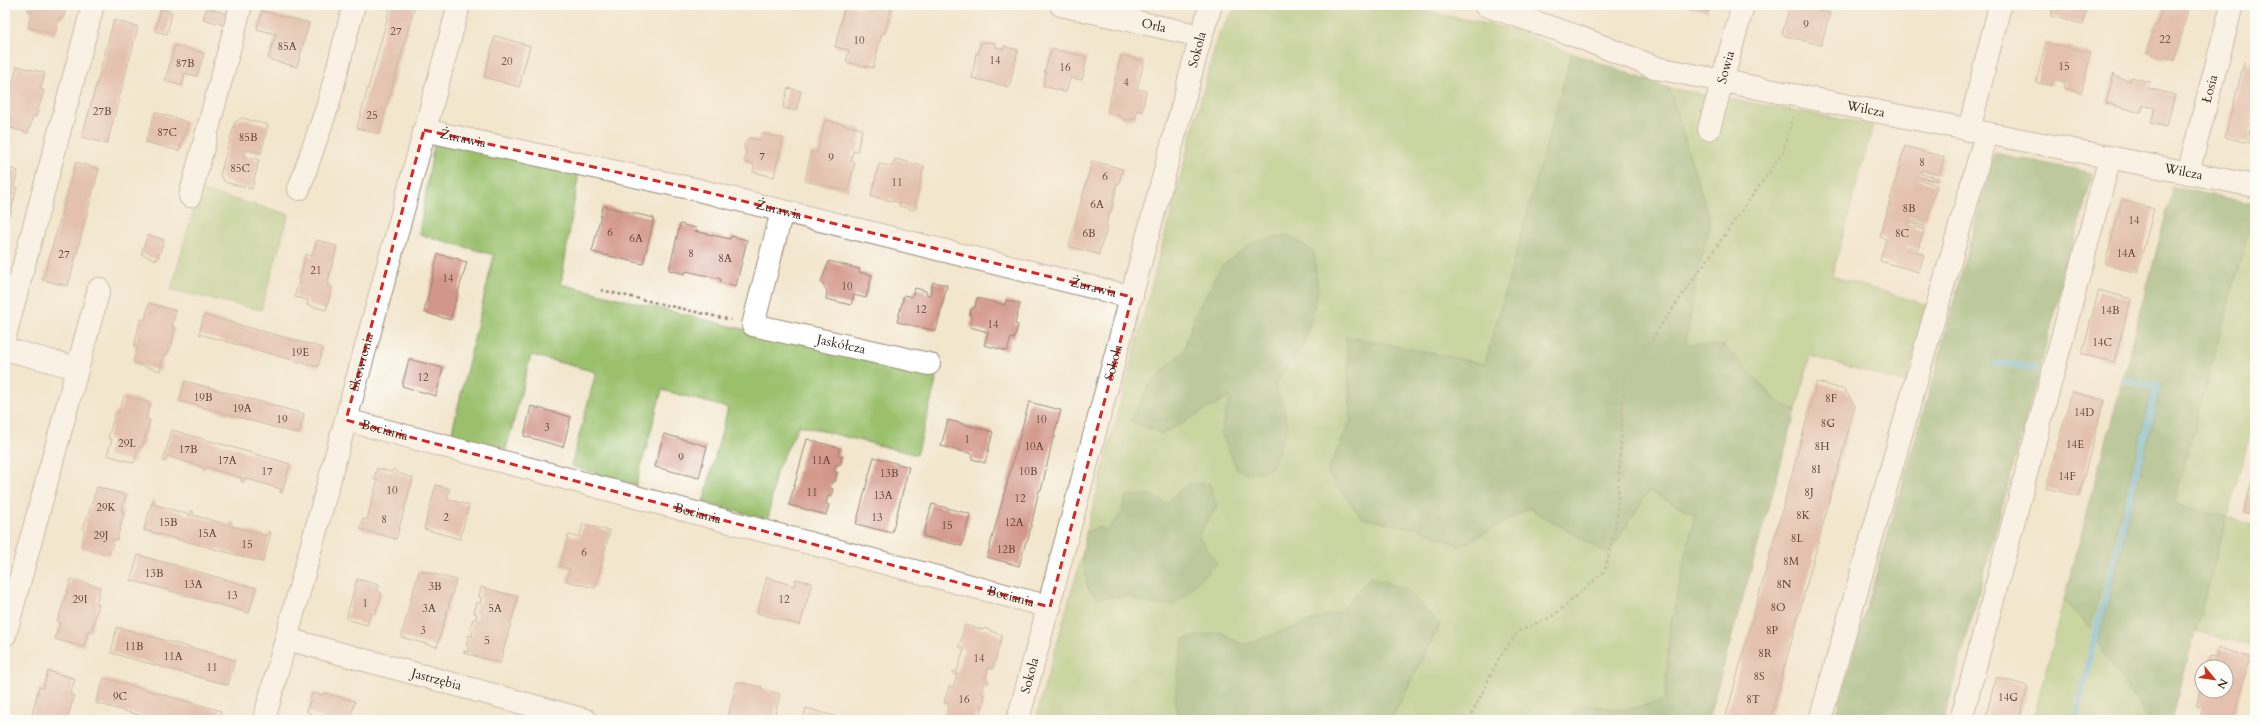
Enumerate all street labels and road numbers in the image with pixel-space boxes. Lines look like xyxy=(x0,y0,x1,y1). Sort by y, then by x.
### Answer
street label: Orla xyxy=(1140,14,1168,37)
street label: Sokola xyxy=(1184,29,1211,70)
street label: Sowia xyxy=(1713,48,1739,86)
street label: Łosia xyxy=(2198,72,2222,105)
street label: Wilcza xyxy=(1844,96,1887,122)
street label: Żurawia xyxy=(438,125,488,152)
street label: Wilcza xyxy=(2162,159,2205,185)
street label: Żurawia xyxy=(754,196,804,224)
street label: Żurawia xyxy=(1069,273,1119,302)
street label: Jaskółcza xyxy=(813,330,868,359)
street label: Skowronia xyxy=(345,331,378,393)
street label: Sokola xyxy=(1100,342,1127,383)
street label: Bociania xyxy=(359,415,410,445)
street label: Bociania xyxy=(672,499,724,528)
street label: Bociania xyxy=(986,582,1037,612)
street label: Sokola xyxy=(1016,655,1043,696)
street label: Jastrzębia xyxy=(408,664,464,695)

